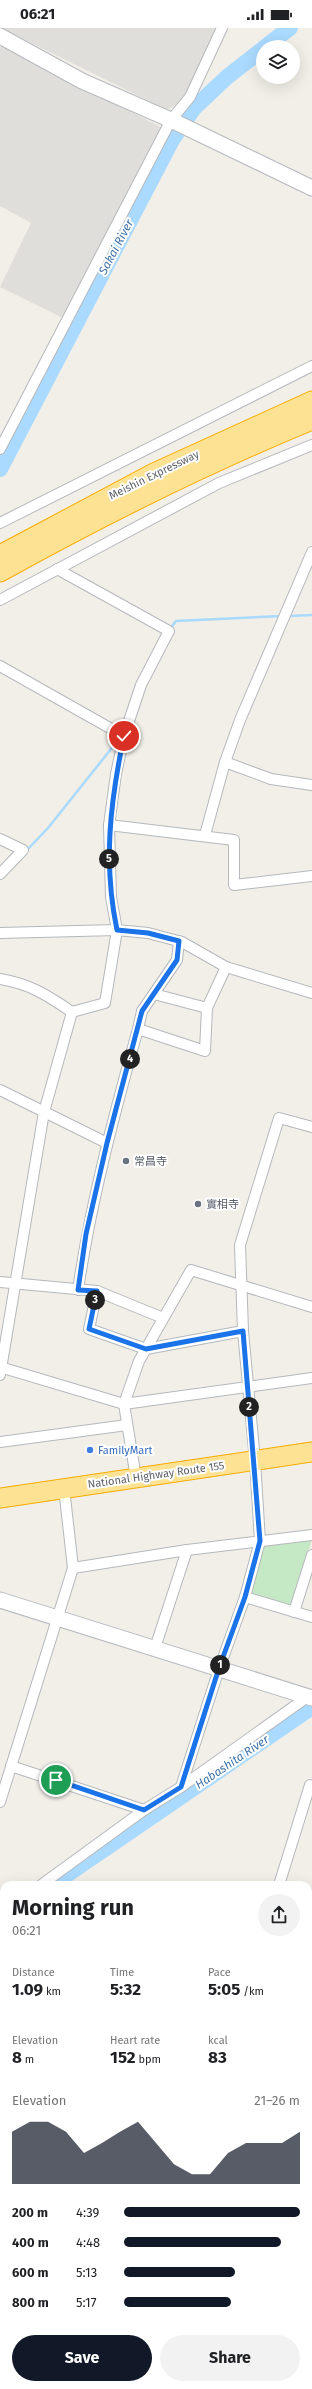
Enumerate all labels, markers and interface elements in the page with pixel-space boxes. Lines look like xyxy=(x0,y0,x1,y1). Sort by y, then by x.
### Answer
text: 06:21 xyxy=(20,5,55,23)
map controls xyxy=(256,40,300,84)
button: layers xyxy=(256,40,300,84)
water label: Sakai River xyxy=(95,217,137,278)
street label: Meishin Expressway xyxy=(107,447,202,502)
pin xyxy=(107,719,141,753)
icon: check xyxy=(113,725,135,747)
pin: 5 xyxy=(99,849,119,869)
text: 5 xyxy=(106,852,112,865)
pin: 4 xyxy=(120,1049,140,1069)
text: 4 xyxy=(127,1052,133,1065)
place label: 常昌寺 xyxy=(134,1155,167,1168)
marker: 常昌寺 xyxy=(121,1156,131,1166)
place label: 實相寺 xyxy=(206,1198,239,1211)
marker: 實相寺 xyxy=(193,1199,203,1209)
pin: 3 xyxy=(85,1290,105,1310)
text: 3 xyxy=(92,1293,98,1306)
pin: 2 xyxy=(239,1397,259,1417)
text: 2 xyxy=(246,1400,252,1413)
place label: FamilyMart xyxy=(98,1444,153,1457)
marker: FamilyMart xyxy=(85,1445,95,1455)
street label: National Highway Route 155 xyxy=(87,1459,226,1491)
pin: 1 xyxy=(210,1655,230,1675)
text: 1 xyxy=(217,1658,223,1671)
water label: Habashita River xyxy=(193,1732,272,1792)
pin xyxy=(39,1763,73,1797)
icon: arrive xyxy=(45,1769,67,1791)
text: Morning run xyxy=(12,1894,134,1921)
button: share xyxy=(258,1894,300,1936)
text: 06:21 xyxy=(12,1923,41,1938)
text: Distance xyxy=(12,1966,55,1979)
text: Time xyxy=(110,1966,134,1979)
text: Pace xyxy=(208,1966,231,1979)
text: 1.09 xyxy=(12,1979,43,2000)
text: 5:32 xyxy=(110,1979,141,2000)
text: 5:05 xyxy=(208,1979,240,2000)
text: km xyxy=(43,1985,61,1998)
text: /km xyxy=(240,1985,264,1998)
text: Elevation xyxy=(12,2034,58,2047)
text: Heart rate xyxy=(110,2034,160,2047)
text: kcal xyxy=(208,2034,228,2047)
text: 8 xyxy=(12,2047,22,2068)
text: 152 xyxy=(110,2047,136,2068)
text: 83 xyxy=(208,2047,227,2068)
text: m xyxy=(22,2053,34,2066)
text: bpm xyxy=(136,2053,161,2066)
text: Elevation xyxy=(12,2093,66,2108)
text: 21–26 m xyxy=(254,2093,300,2108)
text: 200 m xyxy=(12,2205,48,2220)
text: 4:39 xyxy=(76,2205,99,2220)
text: 400 m xyxy=(12,2235,49,2250)
text: 4:48 xyxy=(76,2235,100,2250)
text: 600 m xyxy=(12,2265,49,2280)
text: 5:13 xyxy=(76,2265,97,2280)
text: 800 m xyxy=(12,2295,49,2310)
text: 5:17 xyxy=(76,2295,97,2310)
button: Save xyxy=(12,2335,152,2381)
button: Share xyxy=(160,2335,300,2381)

